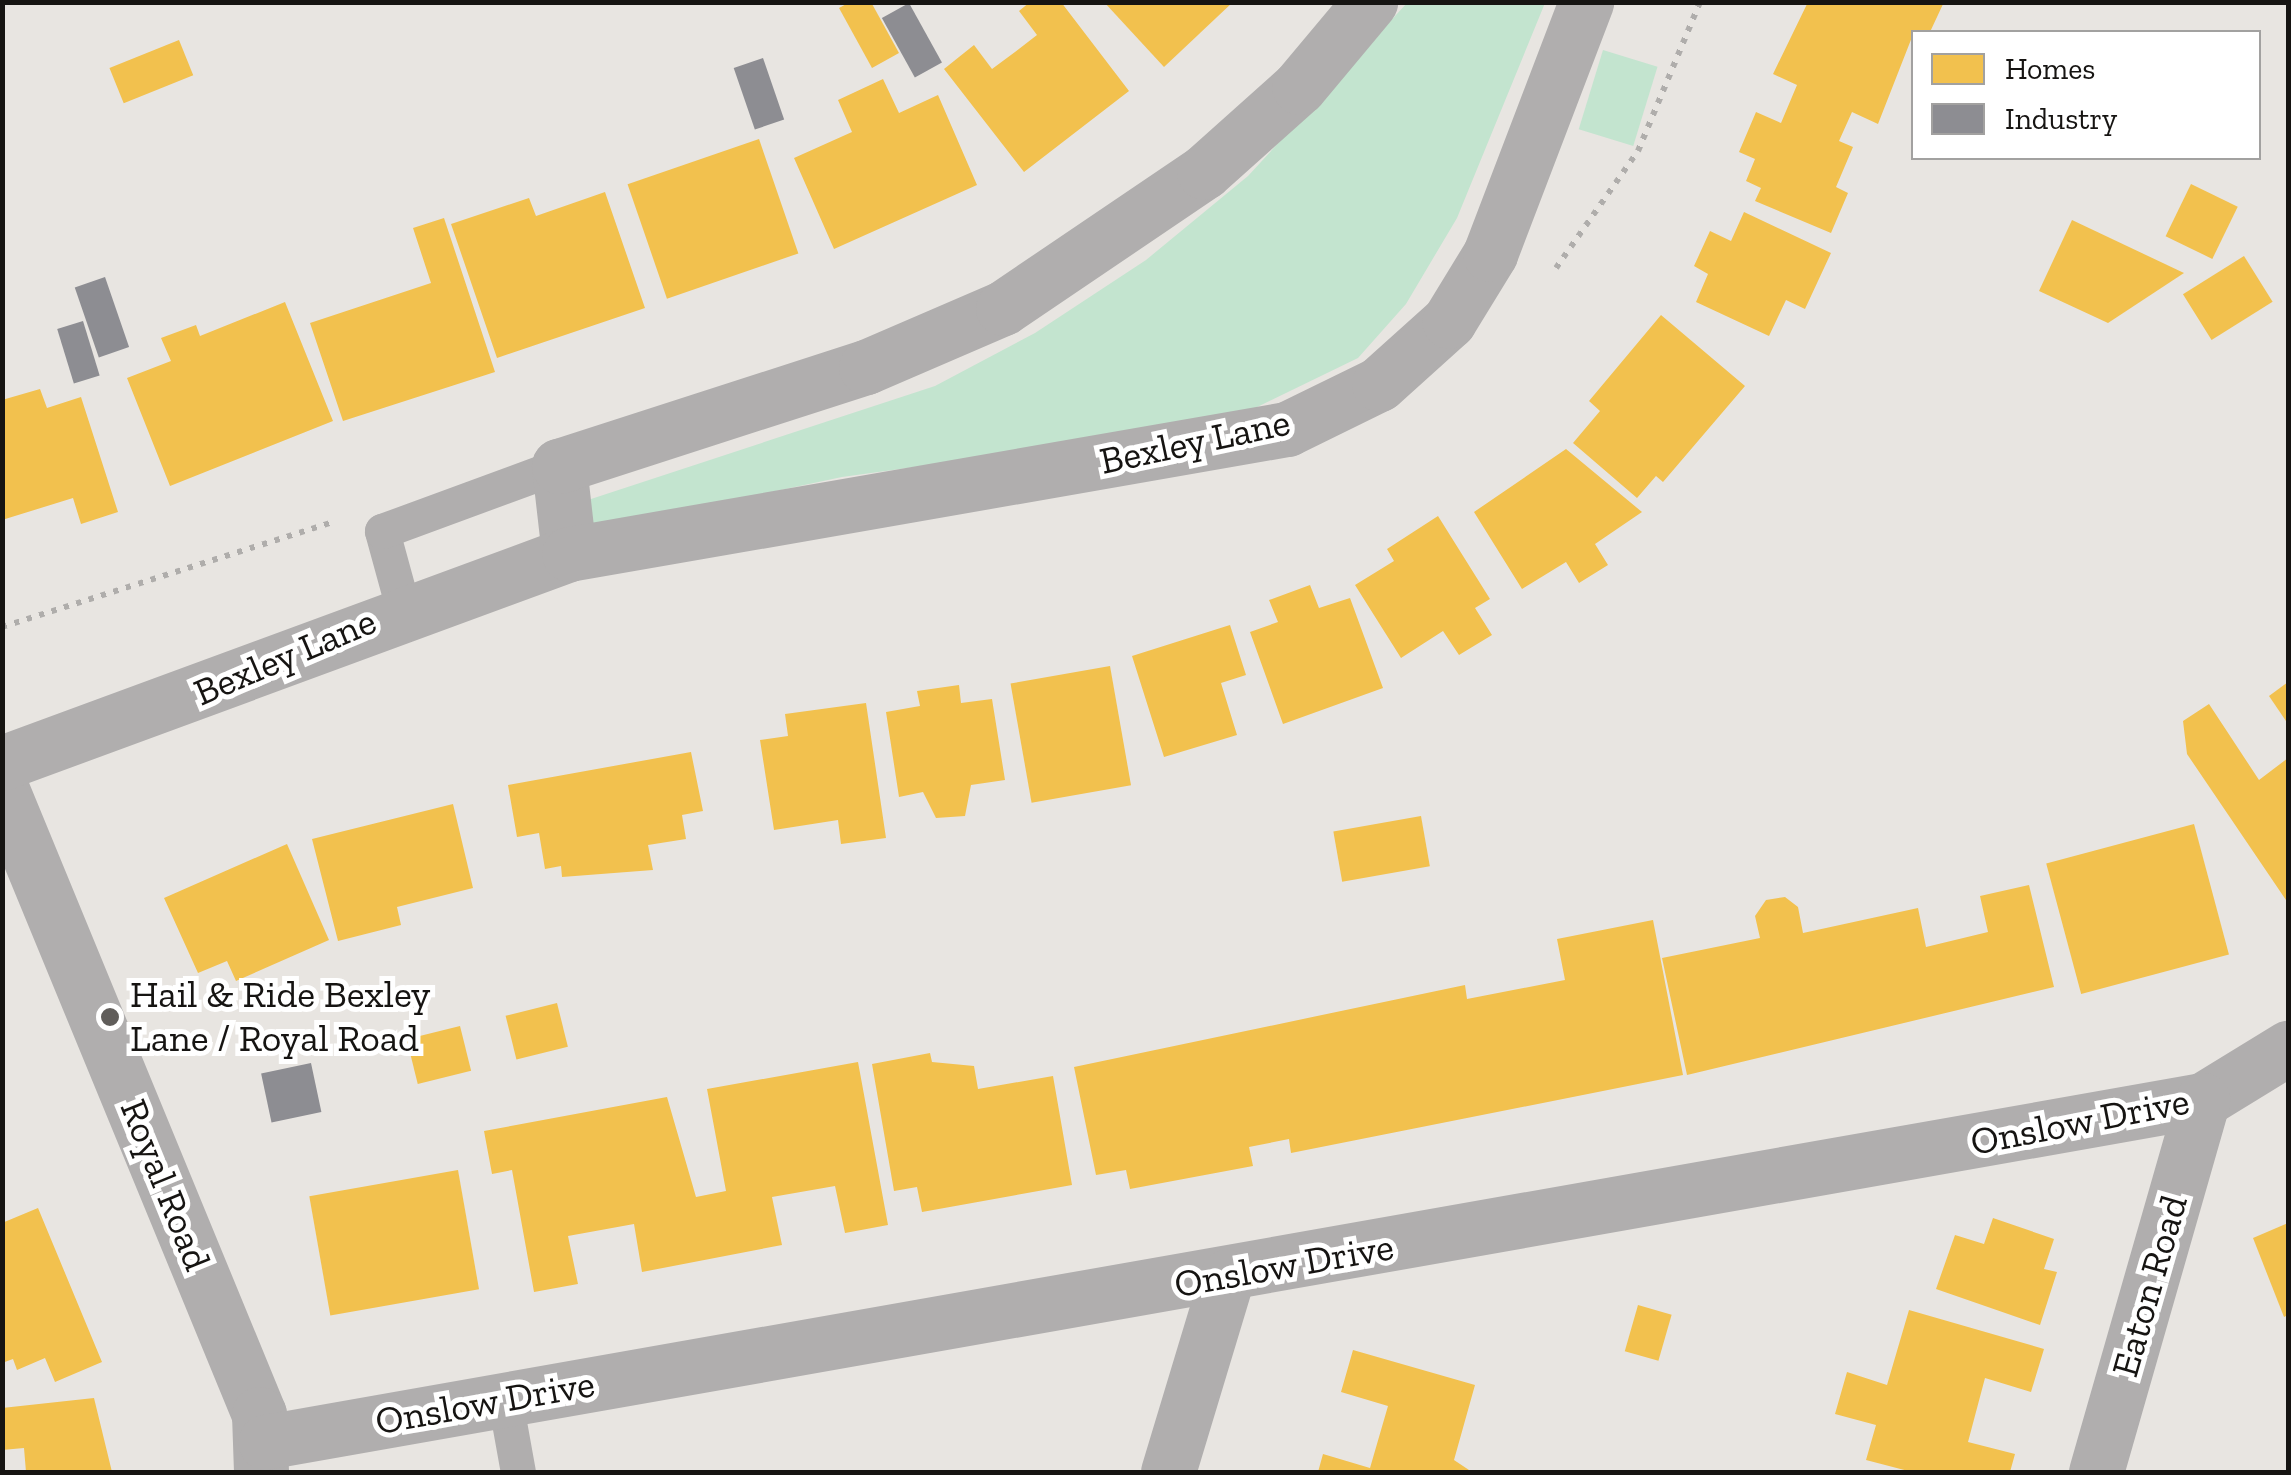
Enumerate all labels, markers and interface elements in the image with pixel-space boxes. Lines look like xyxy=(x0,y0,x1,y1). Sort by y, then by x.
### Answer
legend xyxy=(1911,30,2261,160)
text: Homes xyxy=(2005,51,2095,87)
text: Industry xyxy=(2005,101,2117,137)
street label: Bexley Lane xyxy=(1095,400,1295,484)
street label: Bexley Lane xyxy=(187,598,383,716)
place label: Hail & Ride Bexley Lane / Royal Road xyxy=(130,972,431,1062)
marker: Hail & Ride Bexley Lane / Royal Road xyxy=(99,1006,121,1028)
street label: Onslow Drive xyxy=(1966,1078,2194,1166)
street label: Royal Road xyxy=(110,1093,220,1277)
street label: Eaton Road xyxy=(2102,1190,2198,1382)
street label: Onslow Drive xyxy=(1170,1224,1398,1308)
street label: Onslow Drive xyxy=(371,1361,599,1445)

